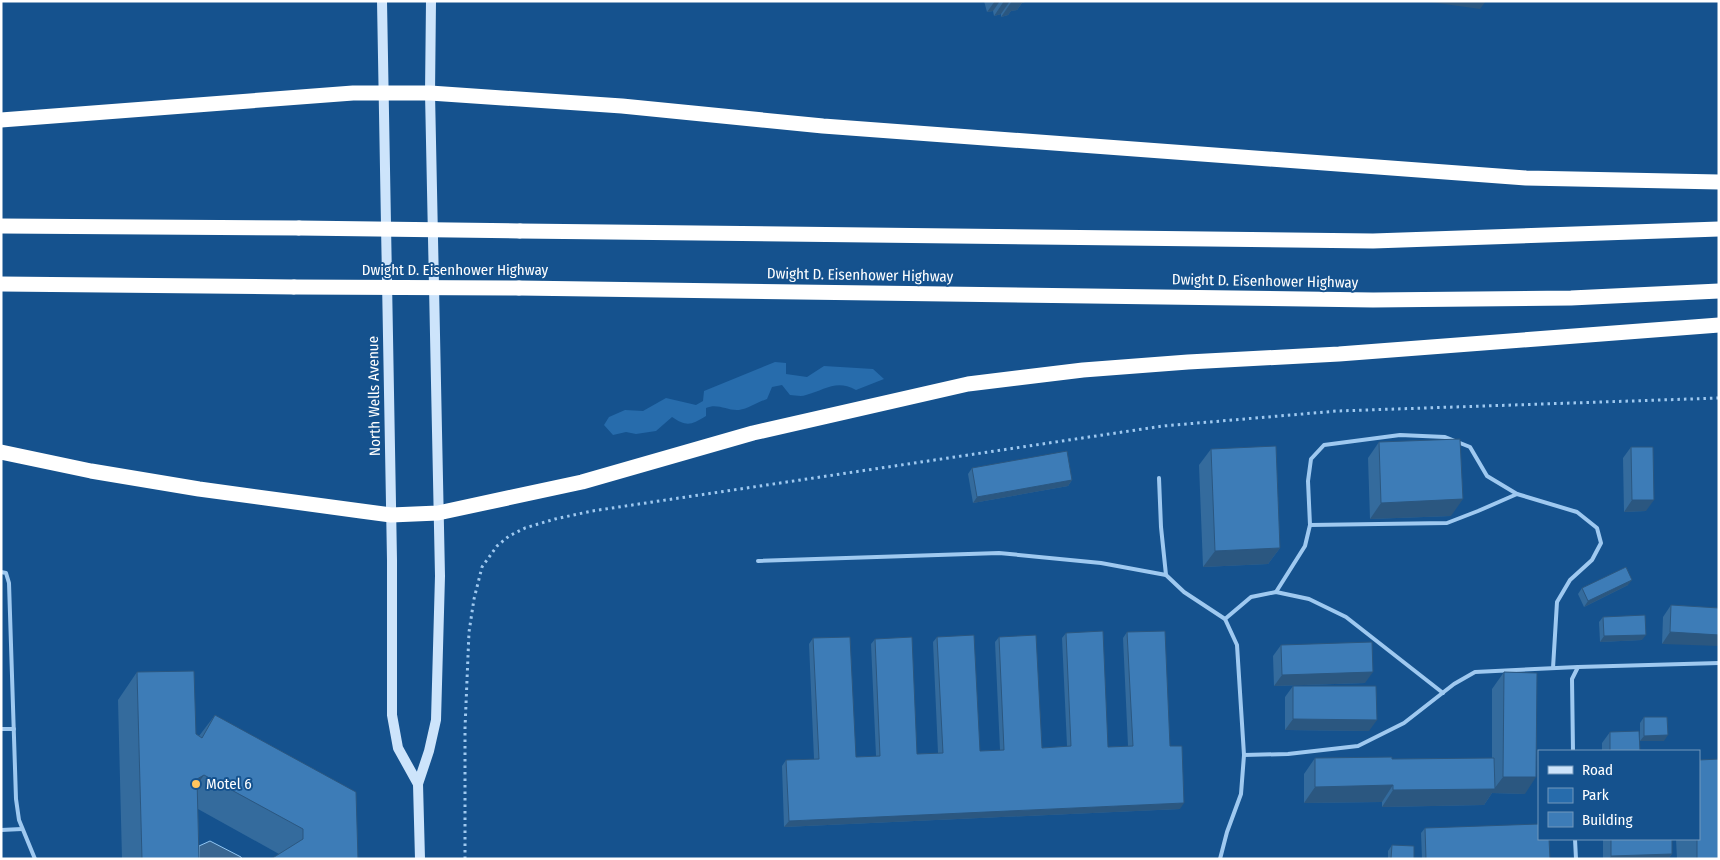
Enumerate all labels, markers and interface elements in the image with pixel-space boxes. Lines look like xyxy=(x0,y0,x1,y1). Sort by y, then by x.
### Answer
street label: Dwight D. Eisenhower Highway xyxy=(362,261,549,279)
street label: Dwight D. Eisenhower Highway xyxy=(767,264,954,286)
street label: Dwight D. Eisenhower Highway xyxy=(1172,270,1359,292)
street label: North Wells Avenue xyxy=(364,336,384,456)
legend xyxy=(1538,750,1700,840)
text: Road xyxy=(1582,761,1613,779)
place label: Motel 6 xyxy=(206,775,252,793)
marker: Motel 6 xyxy=(190,778,202,790)
text: Park xyxy=(1582,786,1609,804)
text: Building xyxy=(1582,811,1633,829)

